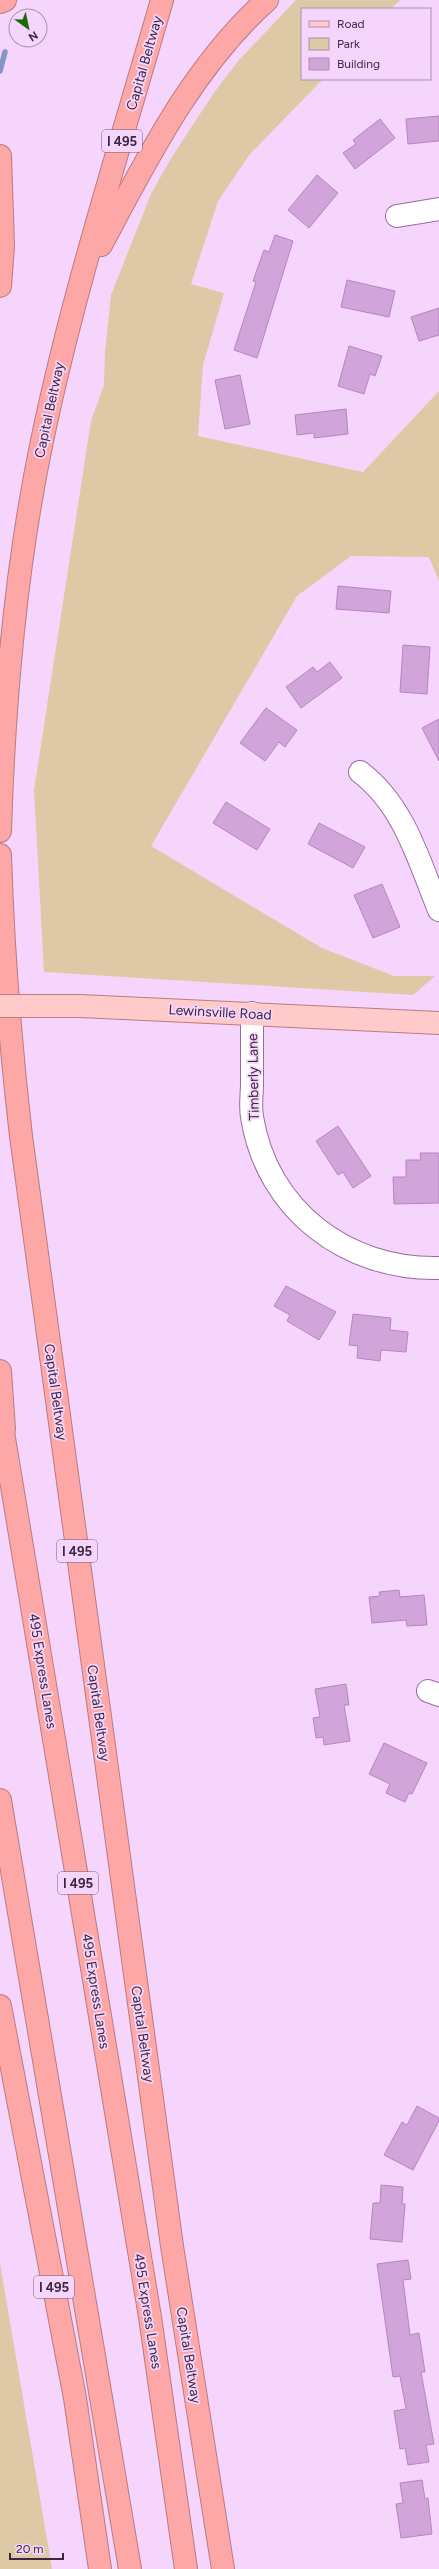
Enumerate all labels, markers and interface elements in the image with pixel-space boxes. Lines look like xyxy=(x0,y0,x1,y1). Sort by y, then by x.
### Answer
north arrow xyxy=(8,8,48,48)
legend xyxy=(301,8,431,80)
street label: Capital Beltway xyxy=(123,13,166,112)
text: Road xyxy=(337,17,365,31)
text: N xyxy=(26,28,40,44)
text: Park xyxy=(337,37,360,51)
text: Building xyxy=(337,57,380,71)
road number: I 495 xyxy=(102,130,142,152)
street label: Capital Beltway xyxy=(31,360,68,460)
street label: Lewinsville Road xyxy=(168,1001,272,1024)
street label: Timberly Lane xyxy=(244,1033,263,1121)
street label: Capital Beltway xyxy=(40,1343,71,1442)
road number: I 495 xyxy=(57,1540,97,1562)
street label: 495 Express Lanes xyxy=(25,1612,60,1730)
street label: Capital Beltway xyxy=(83,1664,114,1763)
road number: I 495 xyxy=(58,1872,98,1894)
street label: 495 Express Lanes xyxy=(78,1932,113,2050)
street label: Capital Beltway xyxy=(127,1985,158,2084)
street label: 495 Express Lanes xyxy=(130,2252,165,2370)
road number: I 495 xyxy=(34,2276,74,2298)
street label: Capital Beltway xyxy=(172,2306,205,2405)
scale bar xyxy=(10,2535,63,2561)
text: 20 m xyxy=(16,2542,44,2556)

